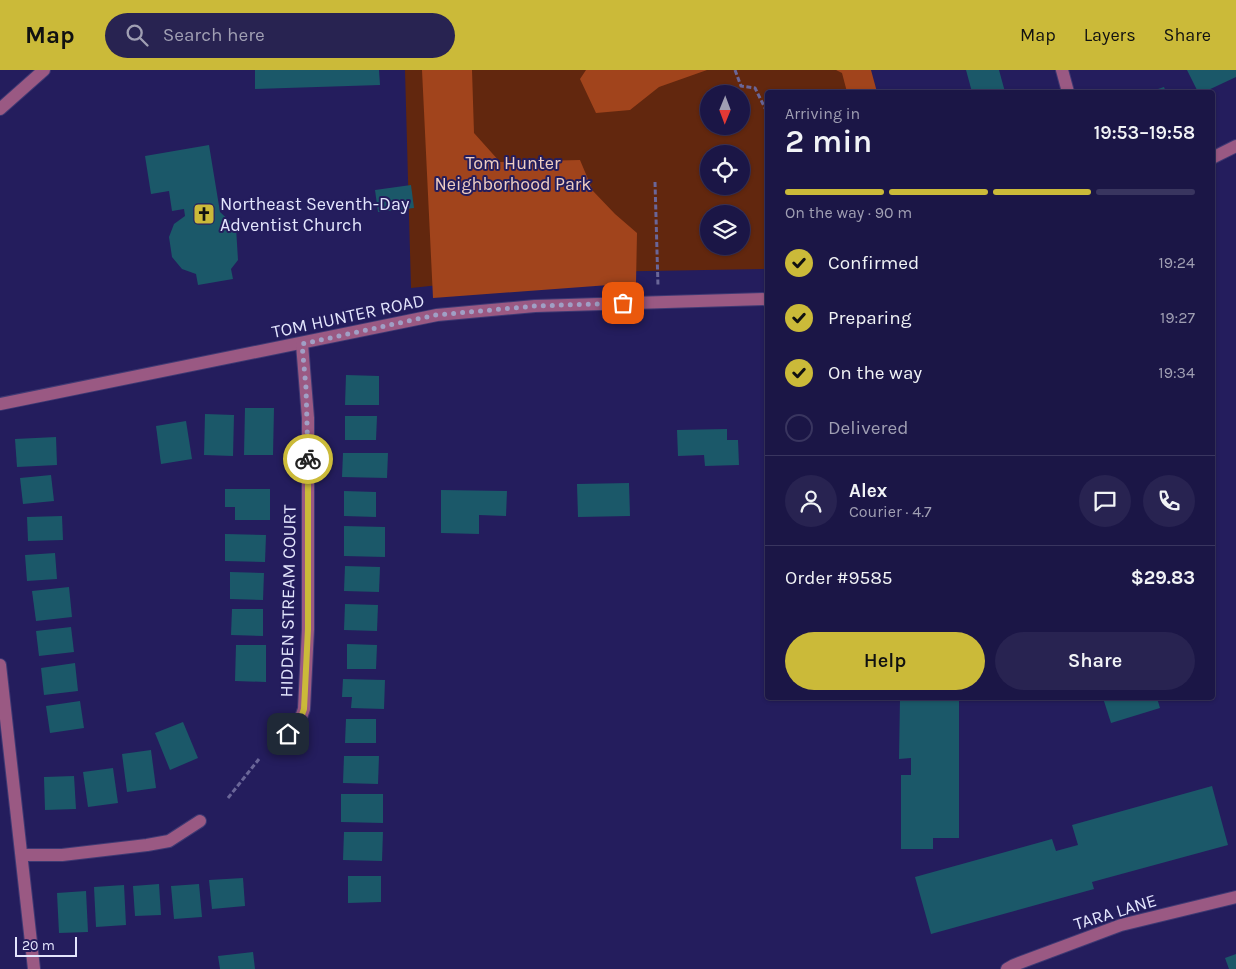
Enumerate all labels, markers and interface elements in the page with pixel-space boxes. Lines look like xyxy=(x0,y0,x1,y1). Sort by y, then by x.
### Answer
search box xyxy=(105,13,455,58)
text: Map xyxy=(25,21,75,49)
icon: search xyxy=(123,21,151,49)
text: Search here xyxy=(163,24,265,46)
text: Map xyxy=(1020,24,1056,46)
text: Layers xyxy=(1084,24,1136,46)
text: Share xyxy=(1164,24,1211,46)
north arrow xyxy=(700,85,750,135)
map controls xyxy=(700,85,750,255)
text: Arriving in xyxy=(785,104,860,123)
text: 19:53–19:58 xyxy=(1094,122,1195,144)
text: 2 min xyxy=(785,123,872,160)
button: locate xyxy=(700,145,750,195)
park label: Tom Hunter Neighborhood Park xyxy=(435,152,591,195)
place label: Northeast Seventh-Day Adventist Church xyxy=(220,193,410,236)
church icon: Northeast Seventh-Day Adventist Church xyxy=(192,202,216,226)
text: On the way · 90 m xyxy=(785,203,912,222)
button: layers xyxy=(700,205,750,255)
icon: check xyxy=(785,249,813,277)
text: Confirmed xyxy=(828,252,919,274)
text: 19:24 xyxy=(1159,253,1195,272)
pin xyxy=(602,282,644,324)
street label: TOM HUNTER ROAD xyxy=(270,289,426,343)
icon: bag xyxy=(609,289,637,317)
icon: check xyxy=(785,304,813,332)
text: Preparing xyxy=(828,307,911,329)
text: 19:27 xyxy=(1160,308,1195,327)
icon: check xyxy=(785,359,813,387)
text: On the way xyxy=(828,362,922,384)
text: 19:34 xyxy=(1158,363,1195,382)
text: Delivered xyxy=(828,417,908,439)
courier xyxy=(283,434,333,484)
icon: bike xyxy=(294,445,322,473)
button: person xyxy=(785,475,837,527)
button: chat xyxy=(1079,475,1131,527)
button: phone xyxy=(1143,475,1195,527)
text: Alex xyxy=(849,480,887,502)
text: Courier · 4.7 xyxy=(849,502,932,521)
street label: HIDDEN STREAM COURT xyxy=(275,504,301,698)
text: Order #9585 xyxy=(785,567,893,589)
text: $29.83 xyxy=(1131,567,1195,589)
button: Help xyxy=(785,632,985,690)
button: Share xyxy=(995,632,1195,690)
pin xyxy=(267,713,309,755)
icon: home xyxy=(274,720,302,748)
street label: TARA LANE xyxy=(1071,889,1159,935)
scale bar xyxy=(15,934,78,957)
text: 20 m xyxy=(22,937,55,954)

